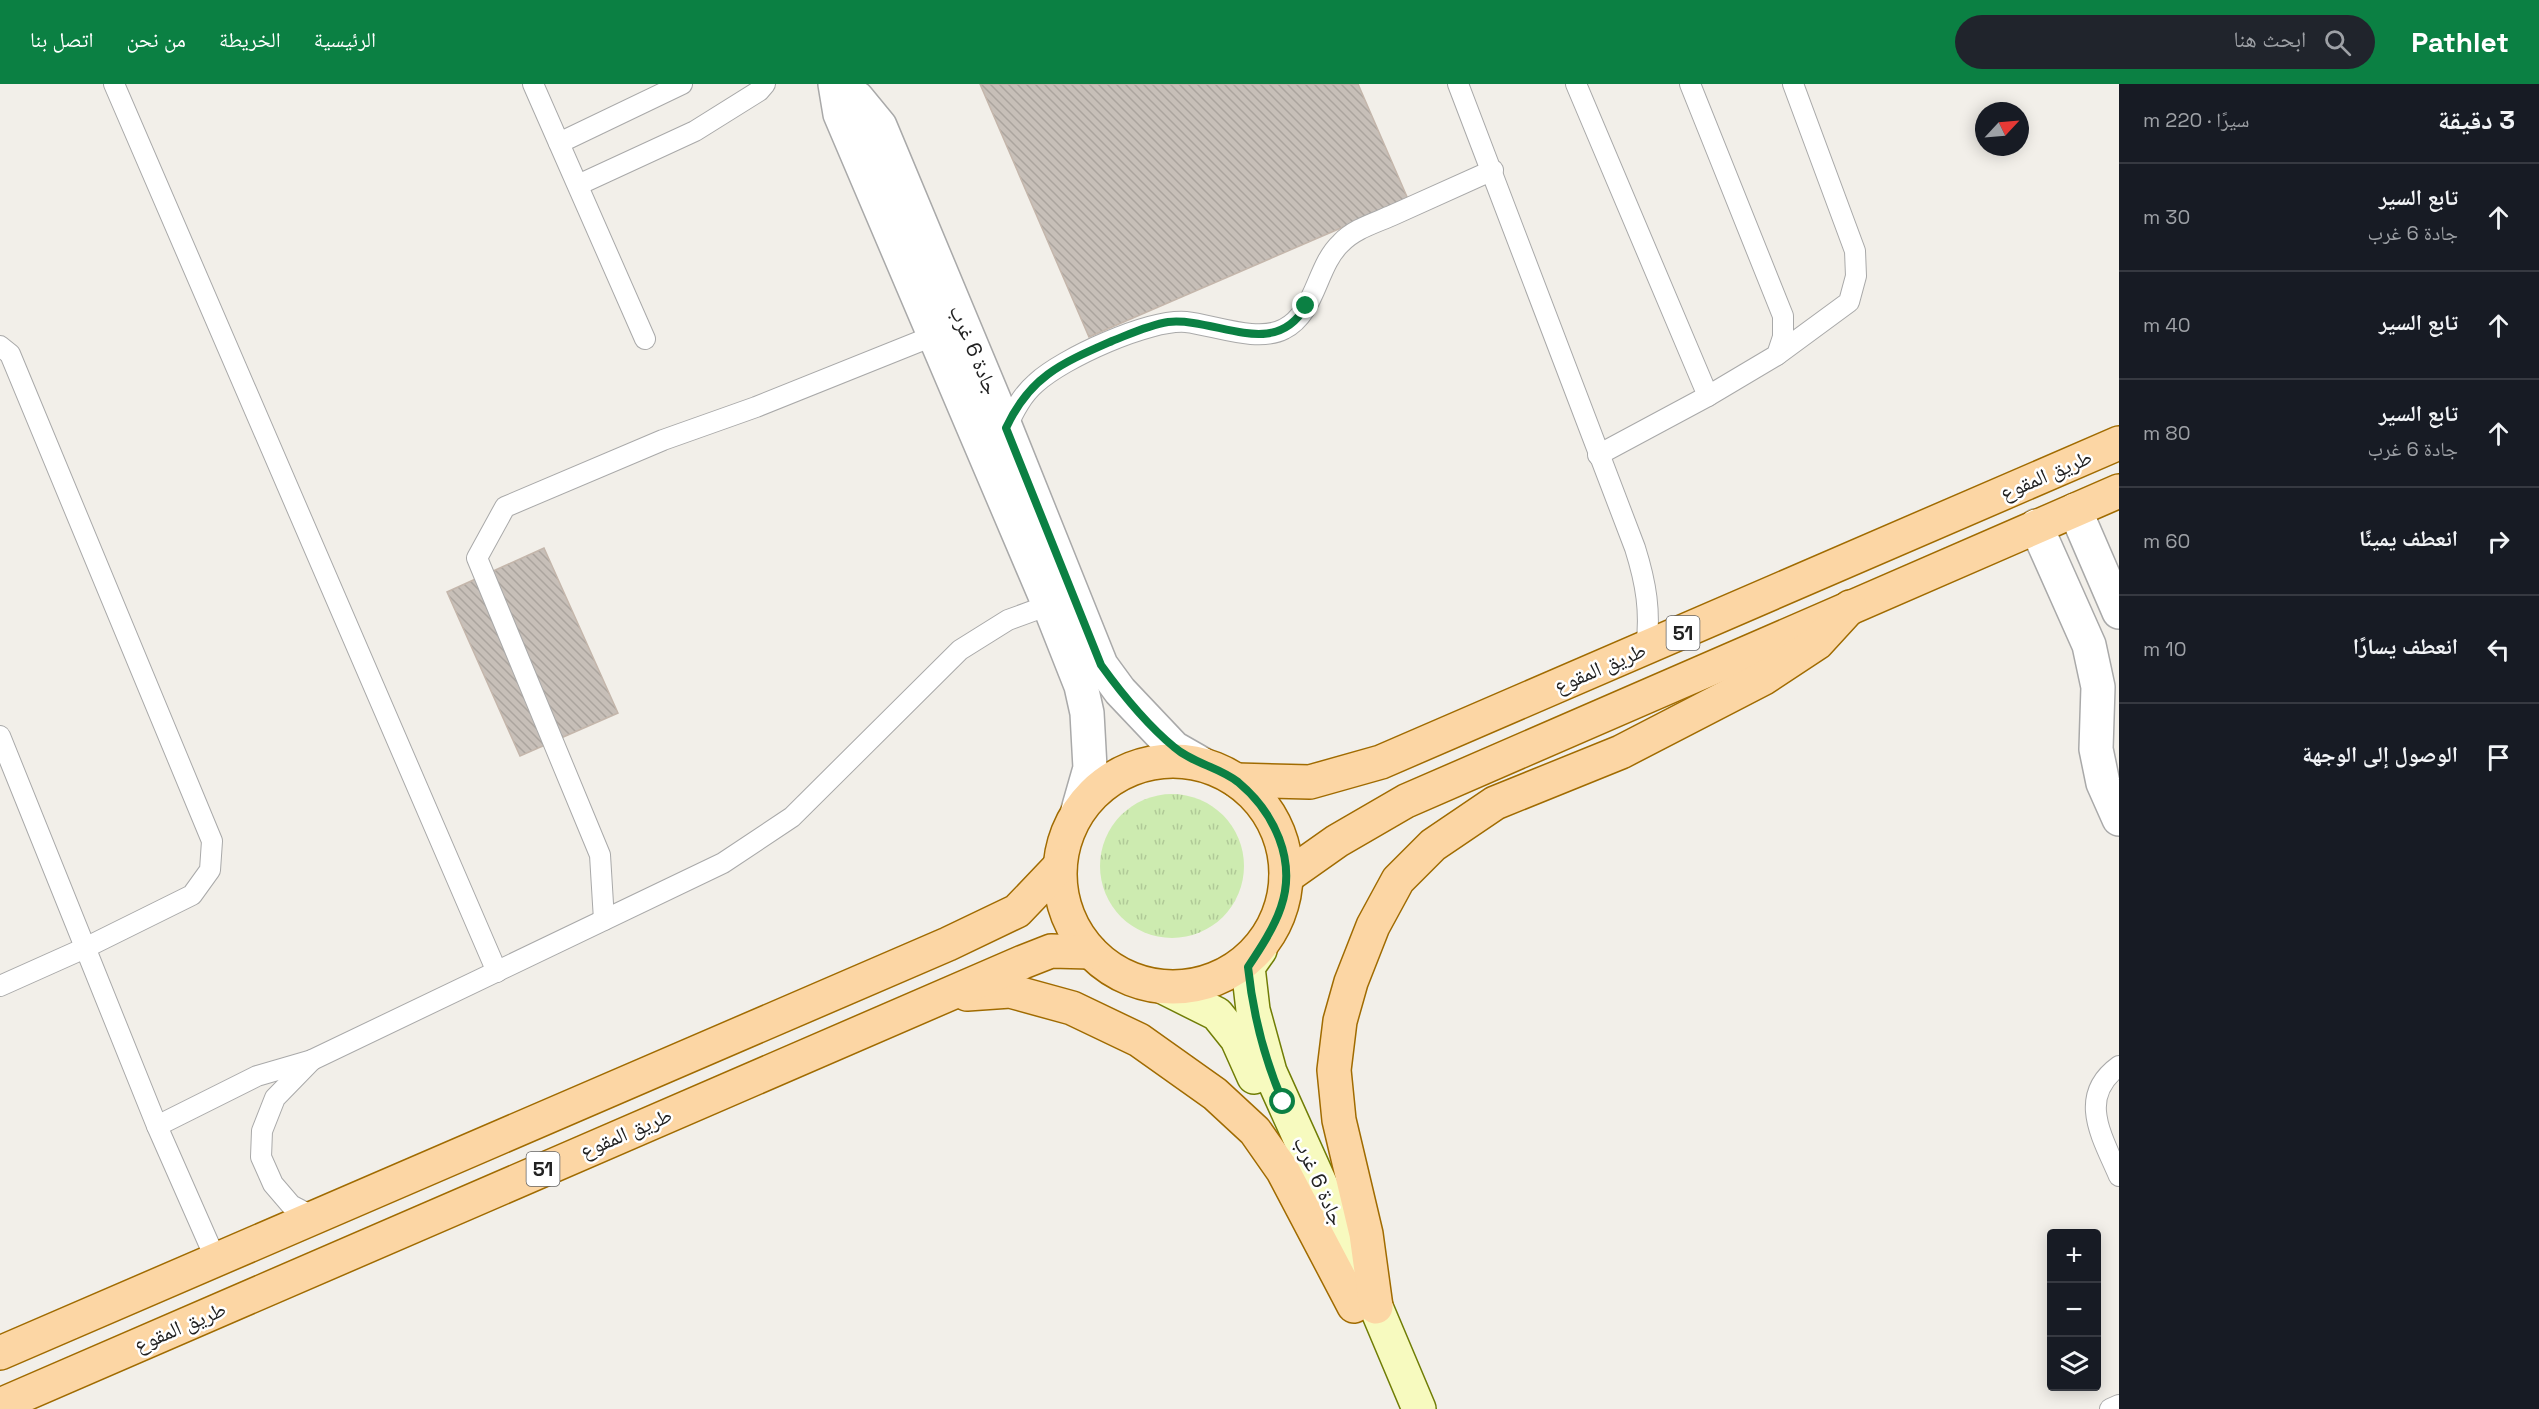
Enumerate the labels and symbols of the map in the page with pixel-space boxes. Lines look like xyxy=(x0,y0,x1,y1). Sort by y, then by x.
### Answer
north arrow xyxy=(1975,102,2029,156)
route end xyxy=(1292,292,1318,318)
street label: جادة 6 غرب xyxy=(943,301,1005,399)
street label: طريق المقوع xyxy=(1996,443,2096,506)
road number: 51 xyxy=(1666,616,1700,650)
street label: طريق المقوع xyxy=(1550,636,1650,699)
route start xyxy=(1269,1088,1295,1114)
street label: طريق المقوع xyxy=(576,1101,676,1164)
street label: جادة 6 غرب xyxy=(1288,1132,1351,1230)
road number: 51 xyxy=(526,1152,560,1186)
street label: طريق المقوع xyxy=(130,1295,230,1358)

